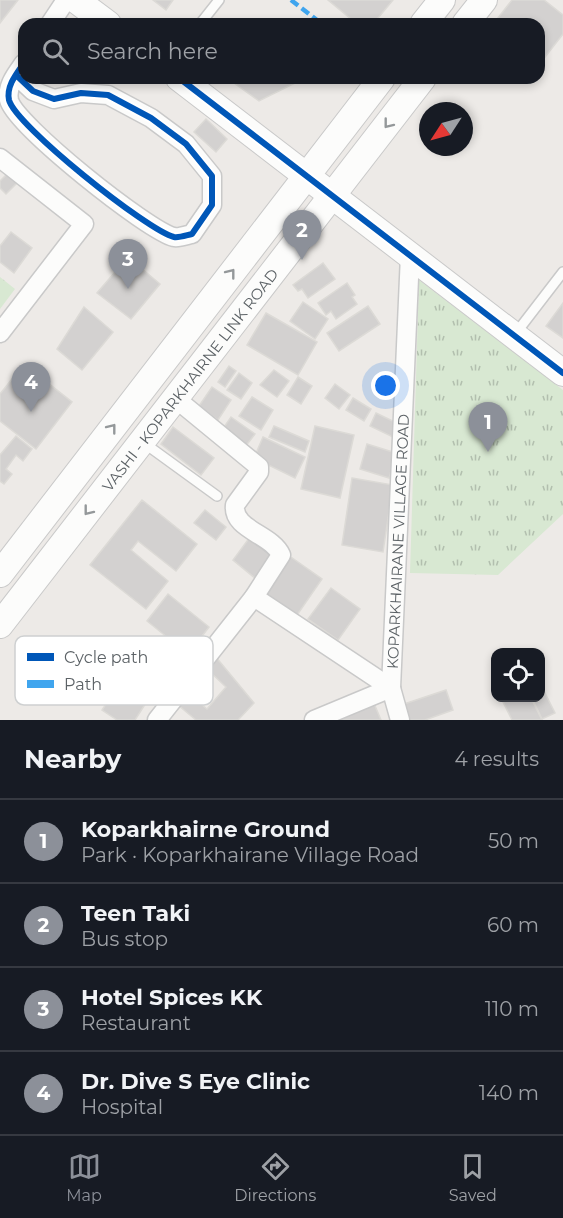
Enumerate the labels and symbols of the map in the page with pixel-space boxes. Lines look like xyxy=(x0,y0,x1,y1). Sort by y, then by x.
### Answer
north arrow xyxy=(419,102,473,156)
one-way arrow xyxy=(384,118,395,129)
pin: 2 xyxy=(282,210,322,260)
pin: 3 xyxy=(108,240,148,289)
street label: VASHI - KOPARKHAIRNE LINK ROAD xyxy=(98,265,282,495)
one-way arrow xyxy=(224,269,235,280)
pin: 4 xyxy=(12,362,51,412)
your location xyxy=(371,371,400,400)
pin: 1 xyxy=(468,402,508,452)
street label: KOPARKHAIRANE VILLAGE ROAD xyxy=(382,413,413,669)
one-way arrow xyxy=(105,424,116,435)
one-way arrow xyxy=(85,504,96,515)
legend xyxy=(15,636,213,705)
text: Cycle path xyxy=(64,648,148,667)
text: Path xyxy=(64,675,102,694)

